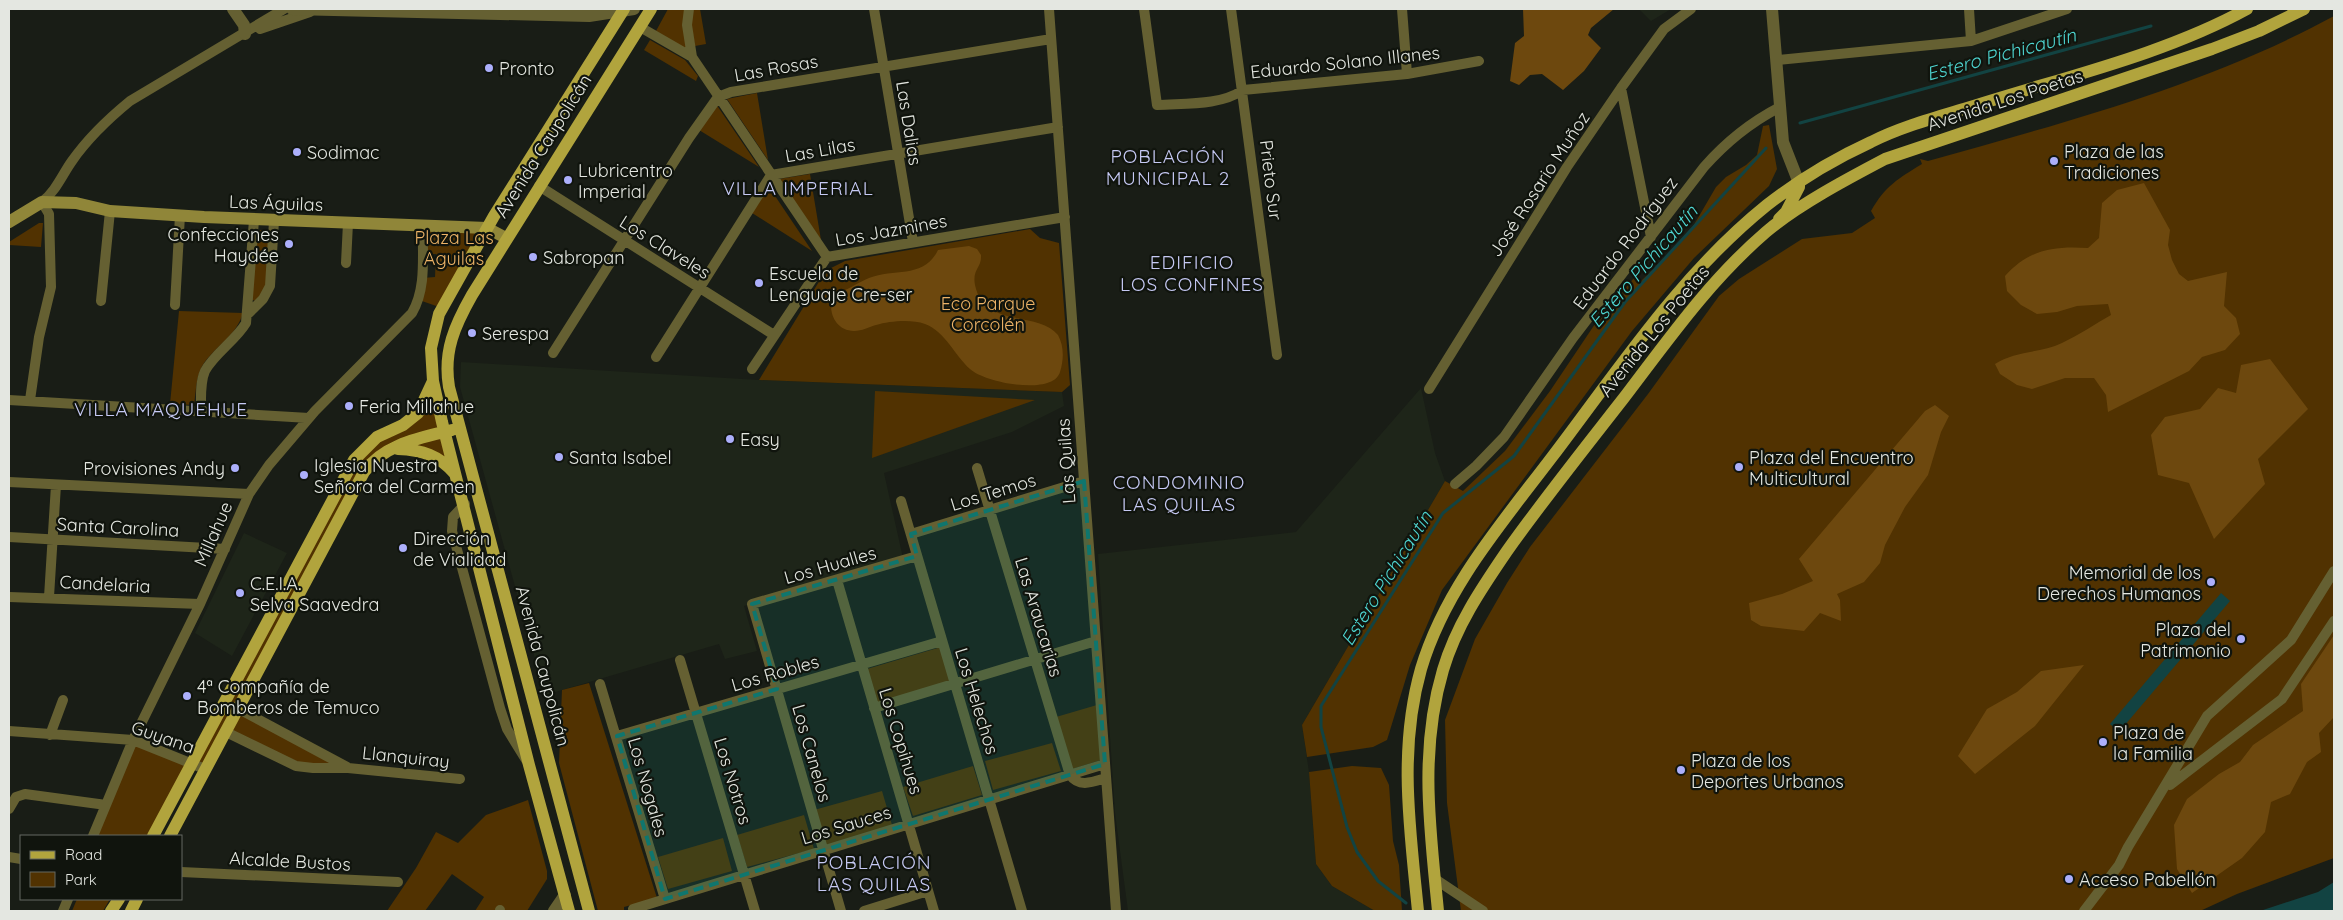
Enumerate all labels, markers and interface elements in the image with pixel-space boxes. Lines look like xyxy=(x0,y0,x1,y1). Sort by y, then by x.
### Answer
water label: Estero Pichicautín xyxy=(1924,22,2079,86)
street label: Eduardo Solano Illanes xyxy=(1249,41,1441,83)
street label: Las Rosas xyxy=(732,49,820,87)
place label: Pronto xyxy=(499,57,554,80)
marker: Pronto xyxy=(483,62,495,74)
street label: Avenida Los Poetas xyxy=(1924,64,2086,136)
street label: Avenida Caupolicán xyxy=(490,70,596,222)
street label: Las Dalias xyxy=(891,79,927,167)
street label: José Rosario Muñoz xyxy=(1483,107,1595,261)
street label: Las Lilas xyxy=(783,133,857,167)
street label: Prieto Sur xyxy=(1255,139,1287,222)
place label: Plaza de las Tradiciones xyxy=(2064,140,2164,184)
place label: Sodimac xyxy=(307,141,379,164)
district label: POBLACIÓN MUNICIPAL 2 xyxy=(1106,144,1230,190)
marker: Sodimac xyxy=(291,146,303,158)
marker: Plaza de las Tradiciones xyxy=(2048,155,2060,167)
place label: Lubricentro Imperial xyxy=(578,159,673,203)
street label: Eduardo Rodríguez xyxy=(1568,172,1682,314)
marker: Lubricentro Imperial xyxy=(562,174,574,186)
district label: VILLA IMPERIAL xyxy=(722,176,874,200)
street label: Las Águilas xyxy=(229,190,323,216)
water label: Estero Pichicautín xyxy=(1583,199,1703,332)
street label: Los Jazmines xyxy=(833,209,949,251)
street label: Los Claveles xyxy=(615,210,715,284)
place label: Confecciones Haydée xyxy=(168,223,279,267)
park label: Plaza Las Aguilas xyxy=(414,226,494,270)
marker: Confecciones Haydée xyxy=(283,238,295,250)
place label: Sabropan xyxy=(543,246,625,269)
district label: EDIFICIO LOS CONFINES xyxy=(1120,250,1264,296)
marker: Sabropan xyxy=(527,251,539,263)
street label: Avenida Los Poetas xyxy=(1594,261,1714,401)
place label: Escuela de Lenguaje Cre-ser xyxy=(769,262,912,306)
marker: Escuela de Lenguaje Cre-ser xyxy=(753,277,765,289)
park label: Eco Parque Corcolén xyxy=(941,292,1035,336)
place label: Serespa xyxy=(482,322,549,345)
marker: Serespa xyxy=(466,327,478,339)
place label: Feria Millahue xyxy=(359,395,474,418)
district label: VILLA MAQUEHUE xyxy=(74,397,248,421)
marker: Feria Millahue xyxy=(343,400,355,412)
street label: Las Quilas xyxy=(1052,418,1080,504)
place label: Easy xyxy=(740,428,780,451)
marker: Easy xyxy=(724,433,736,445)
place label: Santa Isabel xyxy=(569,446,672,469)
place label: Plaza del Encuentro Multicultural xyxy=(1749,446,1914,490)
marker: Santa Isabel xyxy=(553,451,565,463)
place label: Iglesia Nuestra Señora del Carmen xyxy=(314,454,475,498)
place label: Provisiones Andy xyxy=(83,457,225,480)
marker: Plaza del Encuentro Multicultural xyxy=(1733,461,1745,473)
marker: Provisiones Andy xyxy=(229,462,241,474)
street label: Los Temos xyxy=(947,468,1039,516)
marker: Iglesia Nuestra Señora del Carmen xyxy=(298,469,310,481)
district label: CONDOMINIO LAS QUILAS xyxy=(1113,470,1245,516)
street label: Millahue xyxy=(189,498,237,570)
water label: Estero Pichicautín xyxy=(1335,506,1437,650)
street label: Santa Carolina xyxy=(56,512,180,542)
place label: Dirección de Vialidad xyxy=(413,527,506,571)
street label: Los Hualles xyxy=(781,541,879,589)
marker: Dirección de Vialidad xyxy=(397,542,409,554)
street label: Las Araucarias xyxy=(1010,555,1068,679)
place label: Memorial de los Derechos Humanos xyxy=(2037,561,2201,605)
street label: Candelaria xyxy=(59,570,151,598)
place label: C.E.I.A. Selva Saavedra xyxy=(250,572,379,616)
marker: Memorial de los Derechos Humanos xyxy=(2205,576,2217,588)
street label: Avenida Caupolicán xyxy=(511,583,575,749)
marker: C.E.I.A. Selva Saavedra xyxy=(234,587,246,599)
place label: Plaza del Patrimonio xyxy=(2140,618,2231,662)
marker: Plaza del Patrimonio xyxy=(2235,633,2247,645)
street label: Los Helechos xyxy=(950,645,1004,757)
street label: Los Robles xyxy=(729,650,821,696)
place label: 4ª Compañía de Bomberos de Temuco xyxy=(197,675,380,719)
street label: Los Copihues xyxy=(874,685,928,797)
marker: 4ª Compañía de Bomberos de Temuco xyxy=(181,690,193,702)
street label: Los Canelos xyxy=(787,702,837,804)
street label: Guyana xyxy=(128,716,198,758)
place label: Plaza de la Familia xyxy=(2113,721,2193,765)
street label: Los Nogales xyxy=(623,735,673,839)
street label: Los Notros xyxy=(709,735,757,827)
marker: Plaza de la Familia xyxy=(2097,736,2109,748)
street label: Llanquiray xyxy=(361,741,451,773)
place label: Plaza de los Deportes Urbanos xyxy=(1691,749,1844,793)
marker: Plaza de los Deportes Urbanos xyxy=(1675,764,1687,776)
street label: Los Sauces xyxy=(798,800,894,850)
legend xyxy=(20,835,182,900)
text: Road xyxy=(65,845,102,864)
street label: Alcalde Bustos xyxy=(229,846,351,876)
district label: POBLACIÓN LAS QUILAS xyxy=(816,850,932,896)
place label: Acceso Pabellón xyxy=(2079,868,2216,891)
text: Park xyxy=(65,870,97,889)
marker: Acceso Pabellón xyxy=(2063,873,2075,885)

